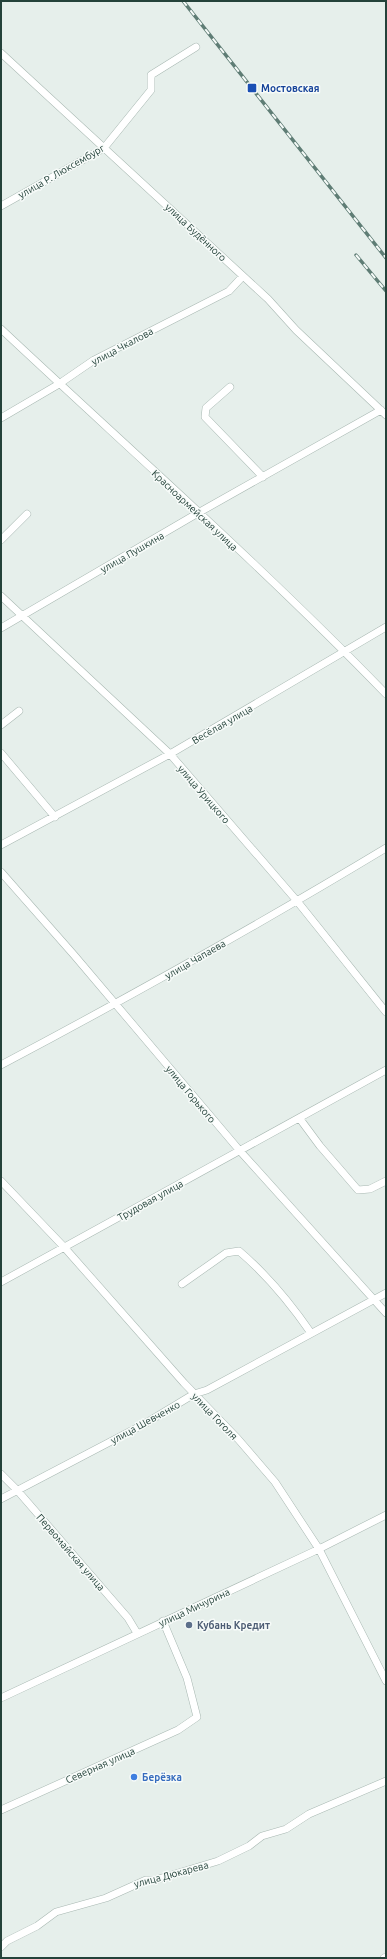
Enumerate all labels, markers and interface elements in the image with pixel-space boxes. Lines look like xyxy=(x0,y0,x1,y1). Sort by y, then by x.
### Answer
marker: Мостовская xyxy=(246,82,258,94)
place label: Мостовская xyxy=(261,83,319,94)
street label: улица Р. Люксембург xyxy=(16,142,106,201)
street label: улица Будённого xyxy=(163,201,229,264)
street label: улица Чкалова xyxy=(89,326,155,367)
street label: Красноармейская улица xyxy=(150,468,240,553)
street label: улица Пушкина xyxy=(99,530,166,575)
street label: Весёлая улица xyxy=(190,703,254,746)
street label: улица Урицкого xyxy=(175,763,232,826)
street label: улица Чапаева xyxy=(163,938,227,981)
street label: улица Горького xyxy=(164,1064,218,1125)
street label: Трудовая улица xyxy=(116,1178,185,1223)
street label: улица Гоголя xyxy=(190,1391,240,1442)
street label: улица Шевченко xyxy=(109,1399,182,1446)
street label: Первомайская улица xyxy=(34,1512,107,1593)
street label: улица Мичурина xyxy=(157,1586,231,1629)
marker: Кубань Кредит xyxy=(184,1620,194,1630)
place label: Кубань Кредит xyxy=(197,1620,270,1631)
street label: Северная улица xyxy=(64,1745,136,1786)
marker: Берёзка xyxy=(129,1772,139,1782)
place label: Берёзка xyxy=(142,1772,182,1783)
street label: улица Дюкарева xyxy=(133,1859,210,1890)

